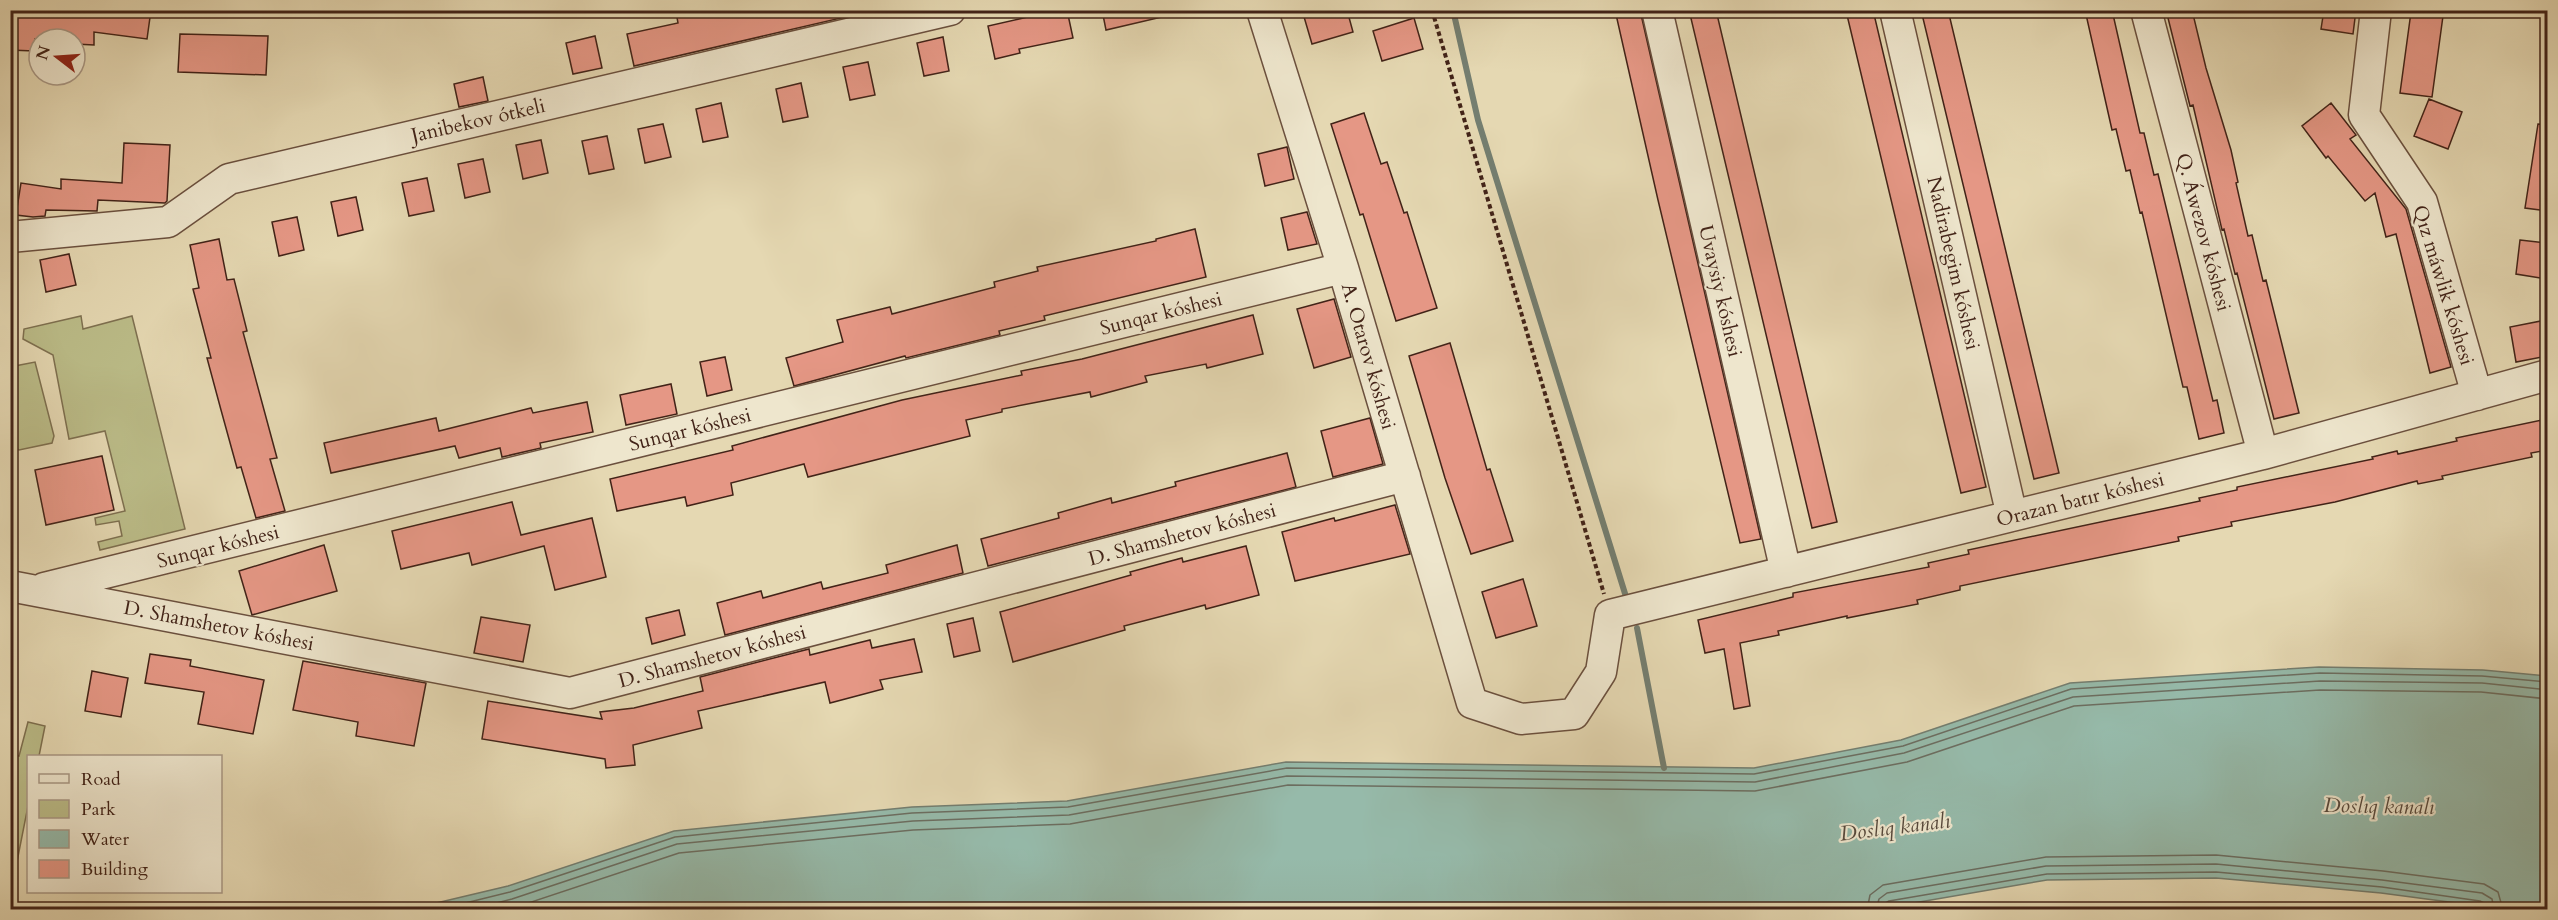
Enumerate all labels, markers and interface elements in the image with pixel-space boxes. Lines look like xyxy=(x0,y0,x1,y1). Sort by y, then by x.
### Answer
north arrow xyxy=(27,27,87,87)
text: N xyxy=(31,43,56,63)
street label: Janibekov ótkeli xyxy=(405,92,548,150)
street label: Q. Áwezov kóshesi xyxy=(2169,150,2238,315)
street label: Nadirabegim kóshesi xyxy=(1920,174,1987,353)
street label: Qız máwlik kóshesi xyxy=(2406,202,2481,369)
street label: Uvaysiy kóshesi xyxy=(1692,223,1749,360)
street label: A. Otarov kóshesi xyxy=(1335,280,1402,433)
street label: Sunqar kóshesi xyxy=(1097,285,1225,342)
street label: Sunqar kóshesi xyxy=(626,401,754,458)
street label: Orazan batır kóshesi xyxy=(1993,465,2167,533)
street label: D. Shamshetov kóshesi xyxy=(1085,496,1279,573)
street label: Sunqar kóshesi xyxy=(154,518,282,575)
street label: D. Shamshetov kóshesi xyxy=(122,594,317,657)
street label: D. Shamshetov kóshesi xyxy=(615,618,809,695)
legend xyxy=(27,755,222,893)
text: Road xyxy=(81,767,121,792)
water label: Doslıq kanalı xyxy=(2323,791,2435,822)
text: Park xyxy=(81,797,116,822)
water label: Doslıq kanalı xyxy=(1838,806,1952,849)
text: Water xyxy=(80,827,130,852)
text: Building xyxy=(81,857,149,882)

